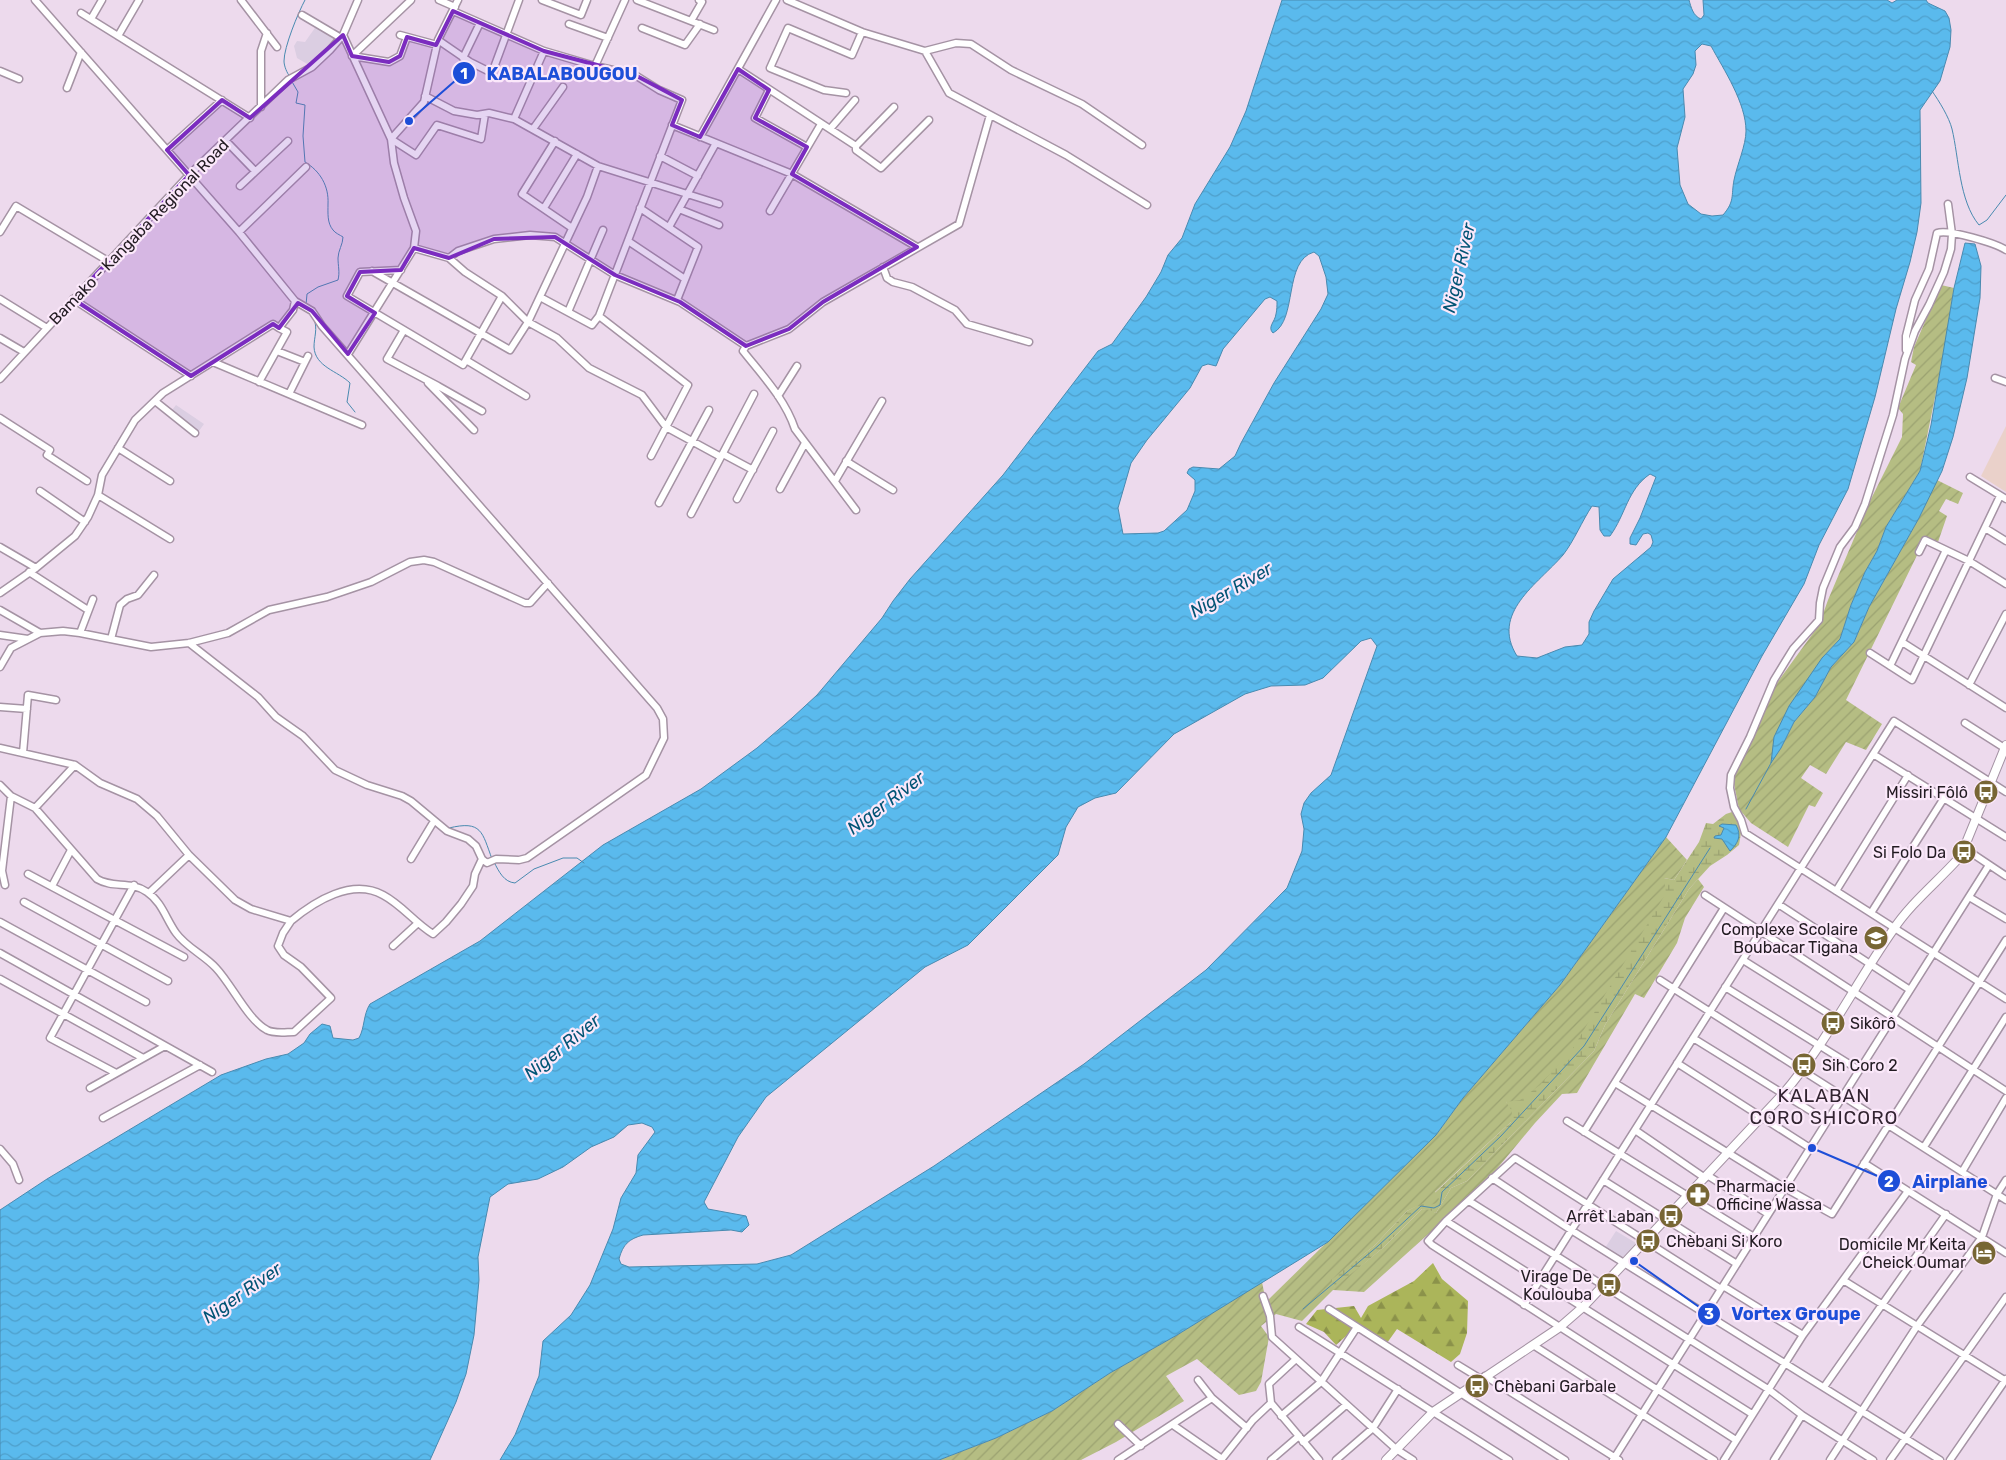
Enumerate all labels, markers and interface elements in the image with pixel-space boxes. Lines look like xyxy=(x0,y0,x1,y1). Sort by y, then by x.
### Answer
callout: KABALABOUGOU xyxy=(451,57,648,90)
text: KABALABOUGOU xyxy=(486,63,638,85)
text: 1 xyxy=(460,65,468,83)
street label: Bamako - Kangaba Regional Road xyxy=(45,135,233,329)
water label: Niger River xyxy=(1438,220,1480,315)
water label: Niger River xyxy=(1186,557,1277,622)
water label: Niger River xyxy=(843,766,930,839)
bus stop icon: Missiri Fôlô xyxy=(1973,779,1999,805)
place label: Missiri Fôlô xyxy=(1886,783,1968,802)
bus stop icon: Si Folo Da xyxy=(1951,839,1977,865)
place label: Si Folo Da xyxy=(1873,843,1946,862)
place label: Complexe Scolaire Boubacar Tigana xyxy=(1721,920,1858,957)
school or university icon: Complexe Scolaire Boubacar Tigana xyxy=(1863,925,1889,951)
water label: Niger River xyxy=(520,1009,605,1084)
bus stop icon: Sikôrô xyxy=(1820,1010,1846,1036)
place label: Sikôrô xyxy=(1850,1014,1896,1033)
bus stop icon: Sih Coro 2 xyxy=(1791,1052,1817,1078)
place label: Sih Coro 2 xyxy=(1822,1056,1898,1075)
district label: KALABAN CORO SHICORO xyxy=(1750,1084,1898,1129)
callout: Airplane xyxy=(1877,1165,1997,1198)
text: Airplane xyxy=(1912,1171,1988,1193)
text: 2 xyxy=(1884,1173,1894,1191)
place label: Pharmacie Officine Wassa xyxy=(1716,1177,1822,1214)
pharmacy icon: Pharmacie Officine Wassa xyxy=(1685,1182,1711,1208)
bus stop icon: Arrêt Laban xyxy=(1658,1203,1684,1229)
place label: Arrêt Laban xyxy=(1566,1207,1654,1226)
bus stop icon: Chèbani Si Koro xyxy=(1635,1228,1661,1254)
place label: Chèbani Si Koro xyxy=(1666,1232,1782,1251)
place label: Domicile Mr Keita Cheick Oumar xyxy=(1839,1235,1966,1272)
hotel icon: Domicile Mr Keita Cheick Oumar xyxy=(1971,1240,1997,1266)
water label: Niger River xyxy=(198,1257,287,1328)
place label: Virage De Koulouba xyxy=(1521,1267,1592,1304)
bus stop icon: Virage De Koulouba xyxy=(1596,1272,1622,1298)
callout: Vortex Groupe xyxy=(1697,1297,1871,1330)
text: Vortex Groupe xyxy=(1731,1303,1861,1325)
text: 3 xyxy=(1704,1305,1714,1323)
bus stop icon: Chèbani Garbale xyxy=(1464,1373,1490,1399)
place label: Chèbani Garbale xyxy=(1494,1377,1616,1396)

